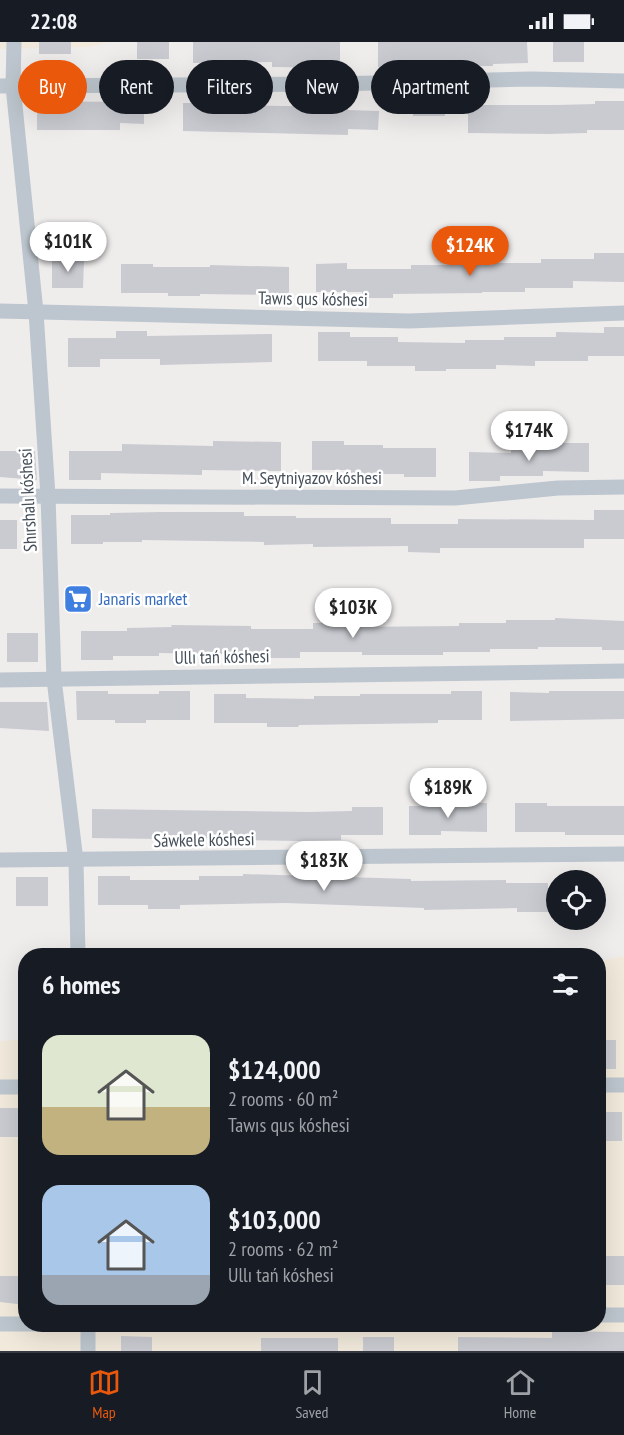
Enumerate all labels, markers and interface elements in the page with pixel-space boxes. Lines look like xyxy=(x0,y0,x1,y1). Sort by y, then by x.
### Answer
text: 22:08 xyxy=(30,7,78,35)
chip: Buy xyxy=(18,60,87,114)
chip: Rent xyxy=(99,60,174,114)
chip: Filters xyxy=(186,60,273,114)
chip: New xyxy=(285,60,359,114)
chip: Apartment xyxy=(371,60,490,114)
pin: $101K xyxy=(26,222,110,273)
pin: $124K xyxy=(428,226,512,277)
text: $101K xyxy=(44,228,92,254)
text: $124K xyxy=(446,232,494,258)
street label: Tawıs qus kóshesi xyxy=(258,286,368,311)
pin: $174K xyxy=(487,411,571,462)
text: $174K xyxy=(505,417,553,443)
street label: Shırshalı kóshesi xyxy=(13,448,42,552)
street label: M. Seytniyazov kóshesi xyxy=(242,466,382,489)
supermarket icon: Janaris market xyxy=(62,583,94,615)
place label: Janaris market xyxy=(98,587,187,610)
pin: $103K xyxy=(311,588,395,639)
text: $103K xyxy=(329,594,377,620)
street label: Ullı tań kóshesi xyxy=(174,644,270,669)
pin: $189K xyxy=(406,768,490,819)
text: $189K xyxy=(424,774,472,800)
street label: Sáwkele kóshesi xyxy=(153,827,255,852)
pin: $183K xyxy=(282,841,366,892)
text: $183K xyxy=(300,847,348,873)
map controls xyxy=(546,870,606,930)
button: locate xyxy=(546,870,606,930)
text: 6 homes xyxy=(42,968,120,1001)
icon: filters xyxy=(549,968,582,1001)
text: $124,000 xyxy=(228,1053,321,1086)
icon: home xyxy=(90,1059,162,1131)
text: 2 rooms · 60 m² xyxy=(228,1086,338,1112)
text: Tawıs qus kóshesi xyxy=(228,1112,350,1138)
text: $103,000 xyxy=(228,1203,321,1236)
icon: home xyxy=(90,1209,162,1281)
text: 2 rooms · 62 m² xyxy=(228,1236,338,1262)
text: Ullı tań kóshesi xyxy=(228,1262,334,1288)
tab: Map xyxy=(88,1366,121,1422)
tab: Saved xyxy=(296,1366,329,1422)
tab: Home xyxy=(504,1366,537,1422)

